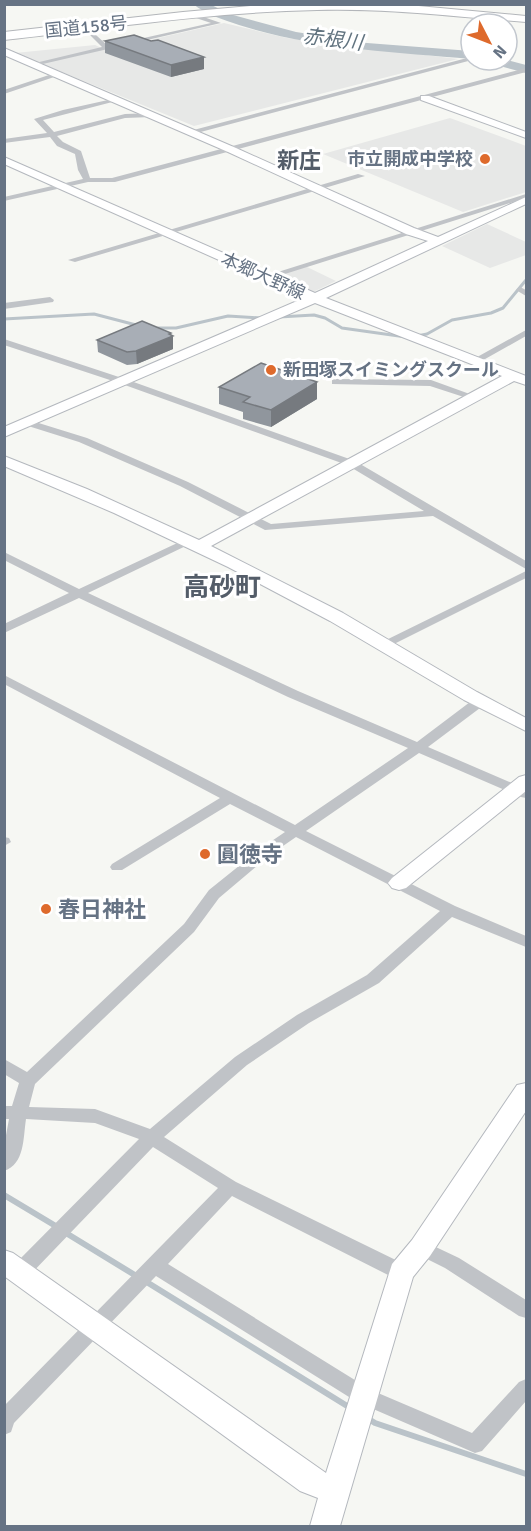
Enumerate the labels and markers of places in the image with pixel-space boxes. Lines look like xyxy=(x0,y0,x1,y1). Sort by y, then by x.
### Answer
place label: 市立開成中学校 xyxy=(347,148,473,170)
marker: 市立開成中学校 xyxy=(478,152,492,166)
place label: 新田塚スイミングスクール xyxy=(283,359,499,381)
marker: 新田塚スイミングスクール xyxy=(264,363,278,377)
place label: 圓徳寺 xyxy=(217,841,283,868)
marker: 圓徳寺 xyxy=(198,847,212,861)
place label: 春日神社 xyxy=(58,896,146,923)
marker: 春日神社 xyxy=(39,902,53,916)

